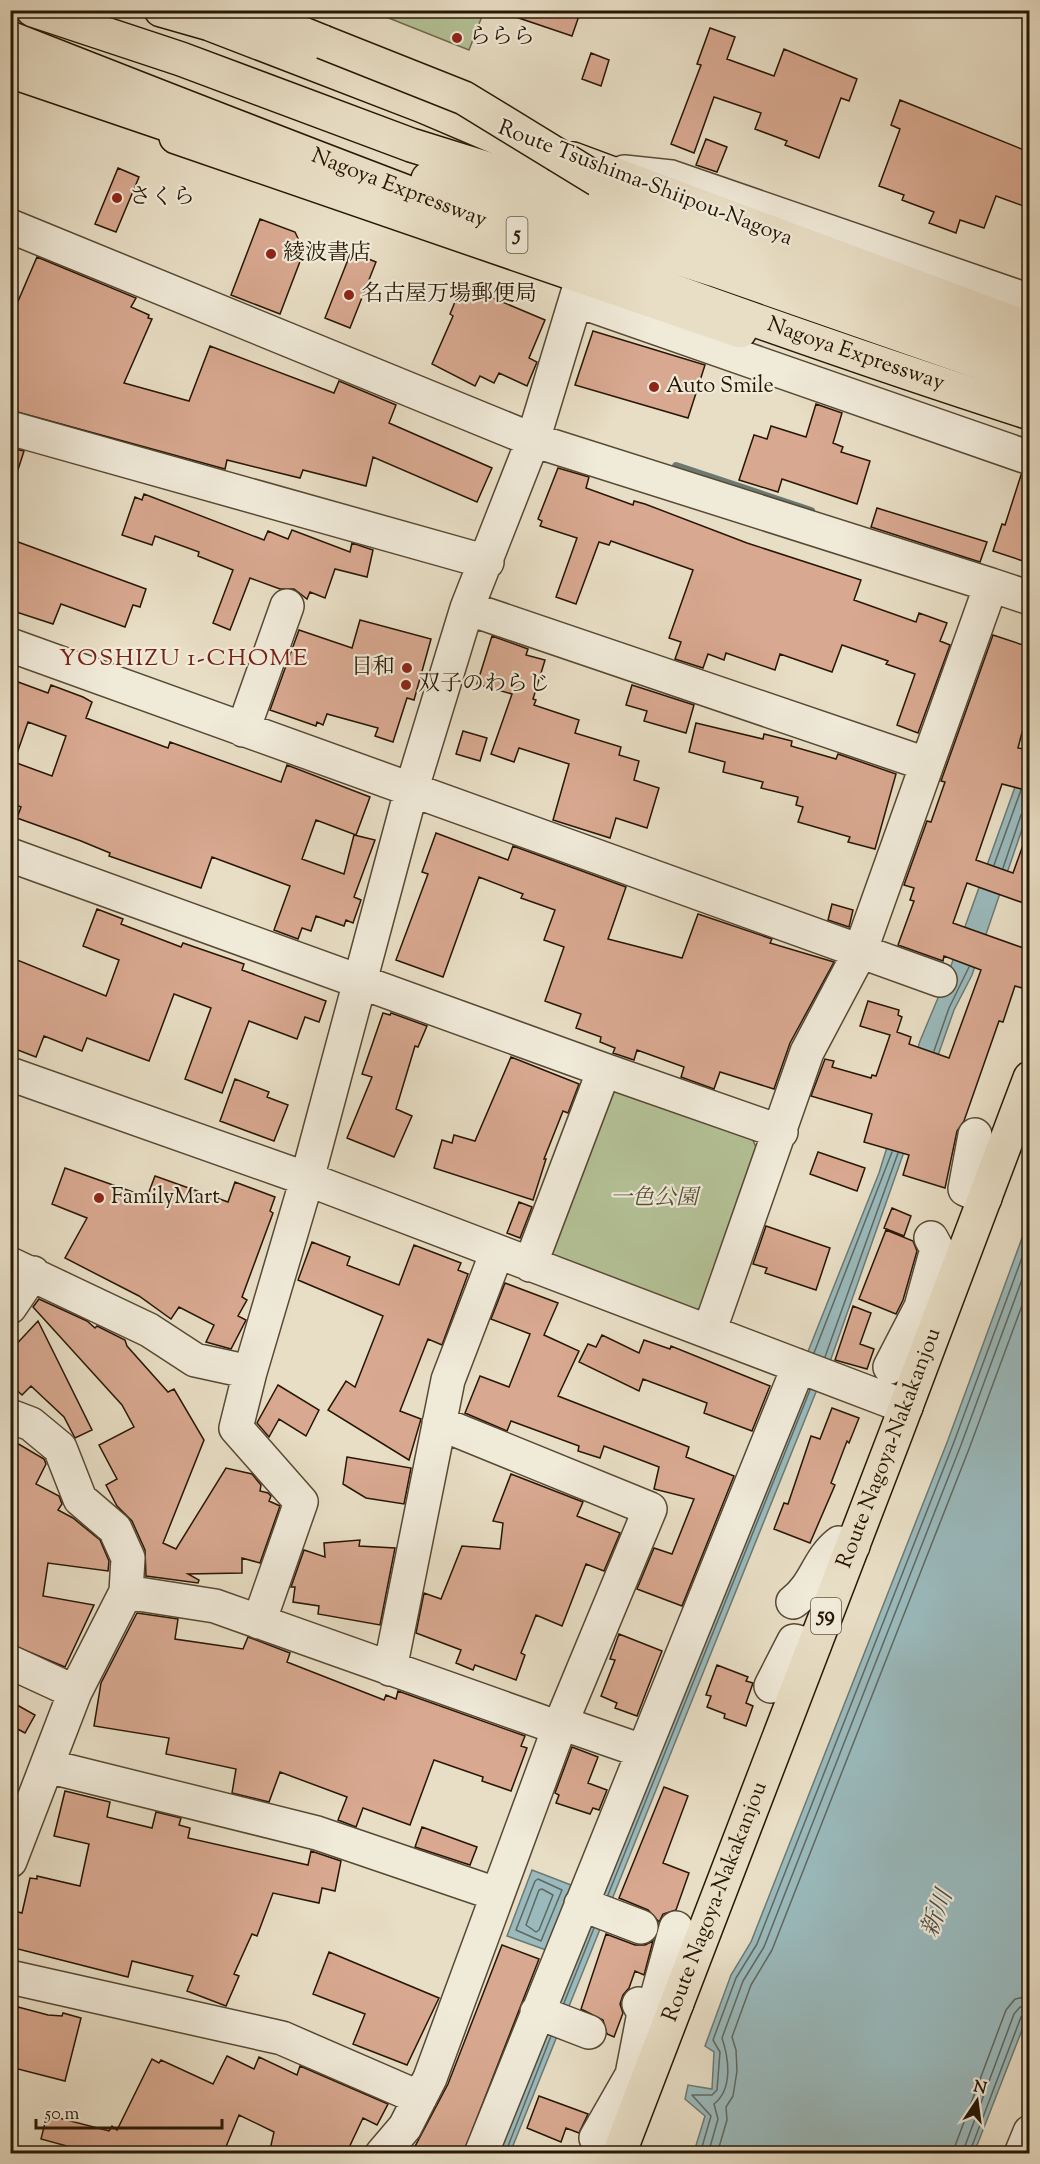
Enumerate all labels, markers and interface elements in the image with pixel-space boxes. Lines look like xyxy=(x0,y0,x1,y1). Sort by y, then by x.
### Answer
place label: ららら xyxy=(469,22,535,54)
marker: ららら xyxy=(450,31,464,45)
street label: Route Tsushima-Shiipou-Nagoya xyxy=(493,113,797,255)
street label: Nagoya Expressway xyxy=(306,141,491,237)
place label: さくら xyxy=(129,182,195,214)
marker: さくら xyxy=(110,191,124,205)
road number: 5 xyxy=(506,217,528,253)
place label: 綾波書店 xyxy=(283,238,371,270)
marker: 綾波書店 xyxy=(264,247,278,261)
place label: 名古屋万場郵便局 xyxy=(361,279,537,311)
marker: 名古屋万場郵便局 xyxy=(342,288,356,302)
street label: Nagoya Expressway xyxy=(762,309,948,400)
place label: Auto Smile xyxy=(666,371,774,403)
marker: Auto Smile xyxy=(647,380,661,394)
district label: YOSHIZU 1-CHOME xyxy=(59,642,309,676)
place label: 日和 xyxy=(351,652,395,684)
marker: 日和 xyxy=(400,661,414,675)
place label: 双子のわらじ xyxy=(418,669,550,701)
marker: 双子のわらじ xyxy=(399,678,413,692)
place label: FamilyMart xyxy=(111,1182,220,1214)
park label: 一色公園 xyxy=(610,1183,701,1215)
marker: FamilyMart xyxy=(92,1191,106,1205)
street label: Route Nagoya-Nakakanjou xyxy=(829,1323,950,1573)
road number: 59 xyxy=(811,1598,841,1634)
street label: Route Nagoya-Nakakanjou xyxy=(655,1777,777,2027)
water label: 新川 xyxy=(914,1883,964,1942)
north arrow xyxy=(947,2071,1007,2131)
text: N xyxy=(971,2076,989,2102)
scale bar xyxy=(36,2092,222,2130)
text: 50 m xyxy=(44,2102,80,2128)

